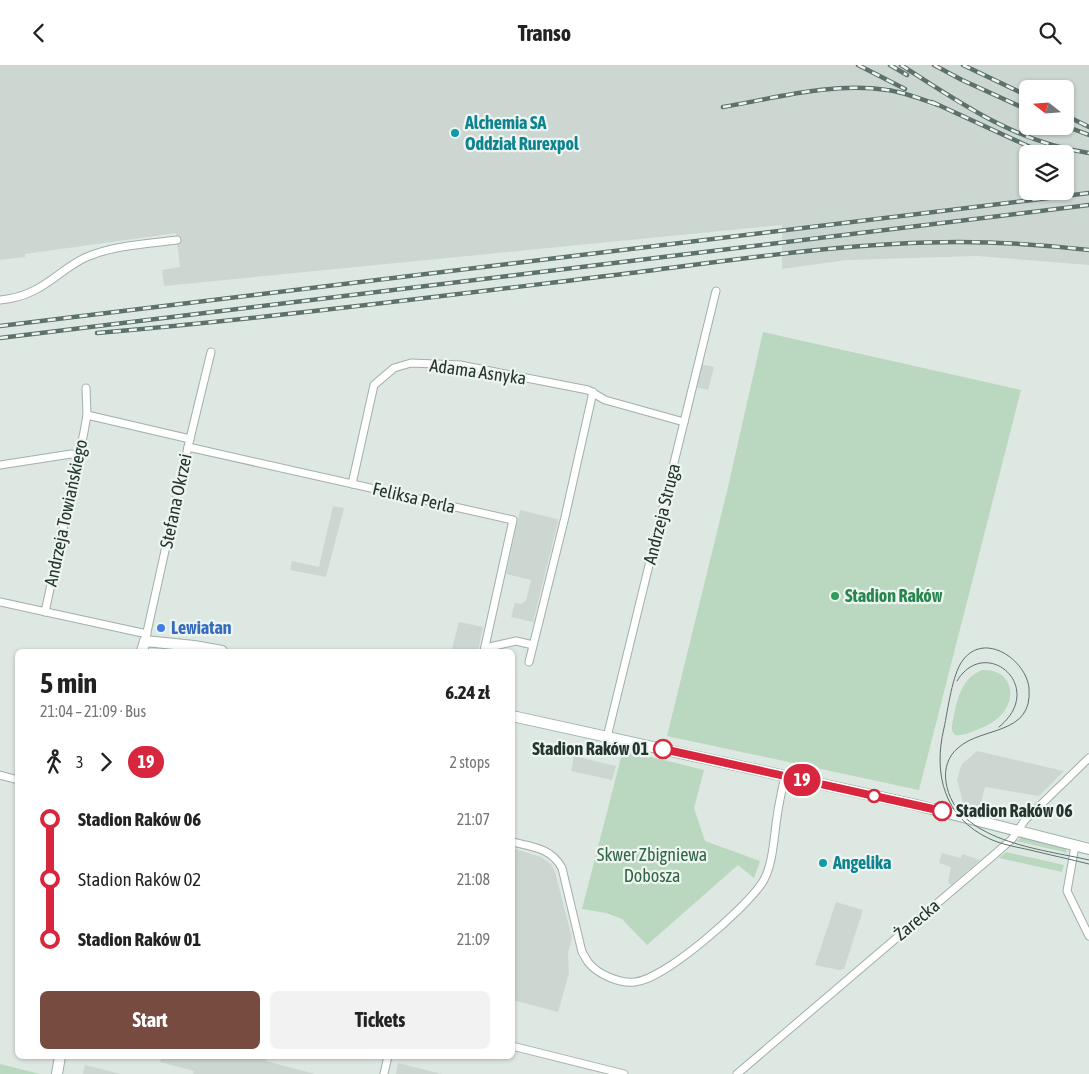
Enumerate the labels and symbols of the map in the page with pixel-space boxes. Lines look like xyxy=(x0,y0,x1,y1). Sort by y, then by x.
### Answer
north arrow xyxy=(1019,80,1074,135)
place label: Alchemia SA Oddział Rurexpol xyxy=(464,112,579,154)
marker: Alchemia SA Oddział Rurexpol xyxy=(449,127,461,139)
street label: Adama Asnyka xyxy=(429,354,528,389)
street label: Andrzeja Towiańskiego xyxy=(40,437,91,588)
street label: Stefana Okrzei xyxy=(155,452,196,550)
street label: Andrzeja Struga xyxy=(639,461,684,567)
street label: Feliksa Perla xyxy=(371,478,458,517)
place label: Stadion Raków xyxy=(845,585,943,606)
marker: Stadion Raków xyxy=(829,590,841,602)
place label: Lewiatan xyxy=(171,617,232,638)
marker: Lewiatan xyxy=(155,622,167,634)
place label: Stadion Raków 01 xyxy=(532,738,649,759)
marker: Stadion Raków 01 xyxy=(653,739,673,759)
line badge: 19 xyxy=(780,764,824,796)
unlabelled marker xyxy=(867,789,881,803)
place label: Stadion Raków 06 xyxy=(956,800,1073,821)
marker: Stadion Raków 06 xyxy=(932,801,952,821)
park label: Skwer Zbigniewa Dobosza xyxy=(597,844,707,886)
place label: Angelika xyxy=(832,852,891,873)
marker: Angelika xyxy=(817,857,829,869)
street label: Żarecka xyxy=(890,895,944,945)

